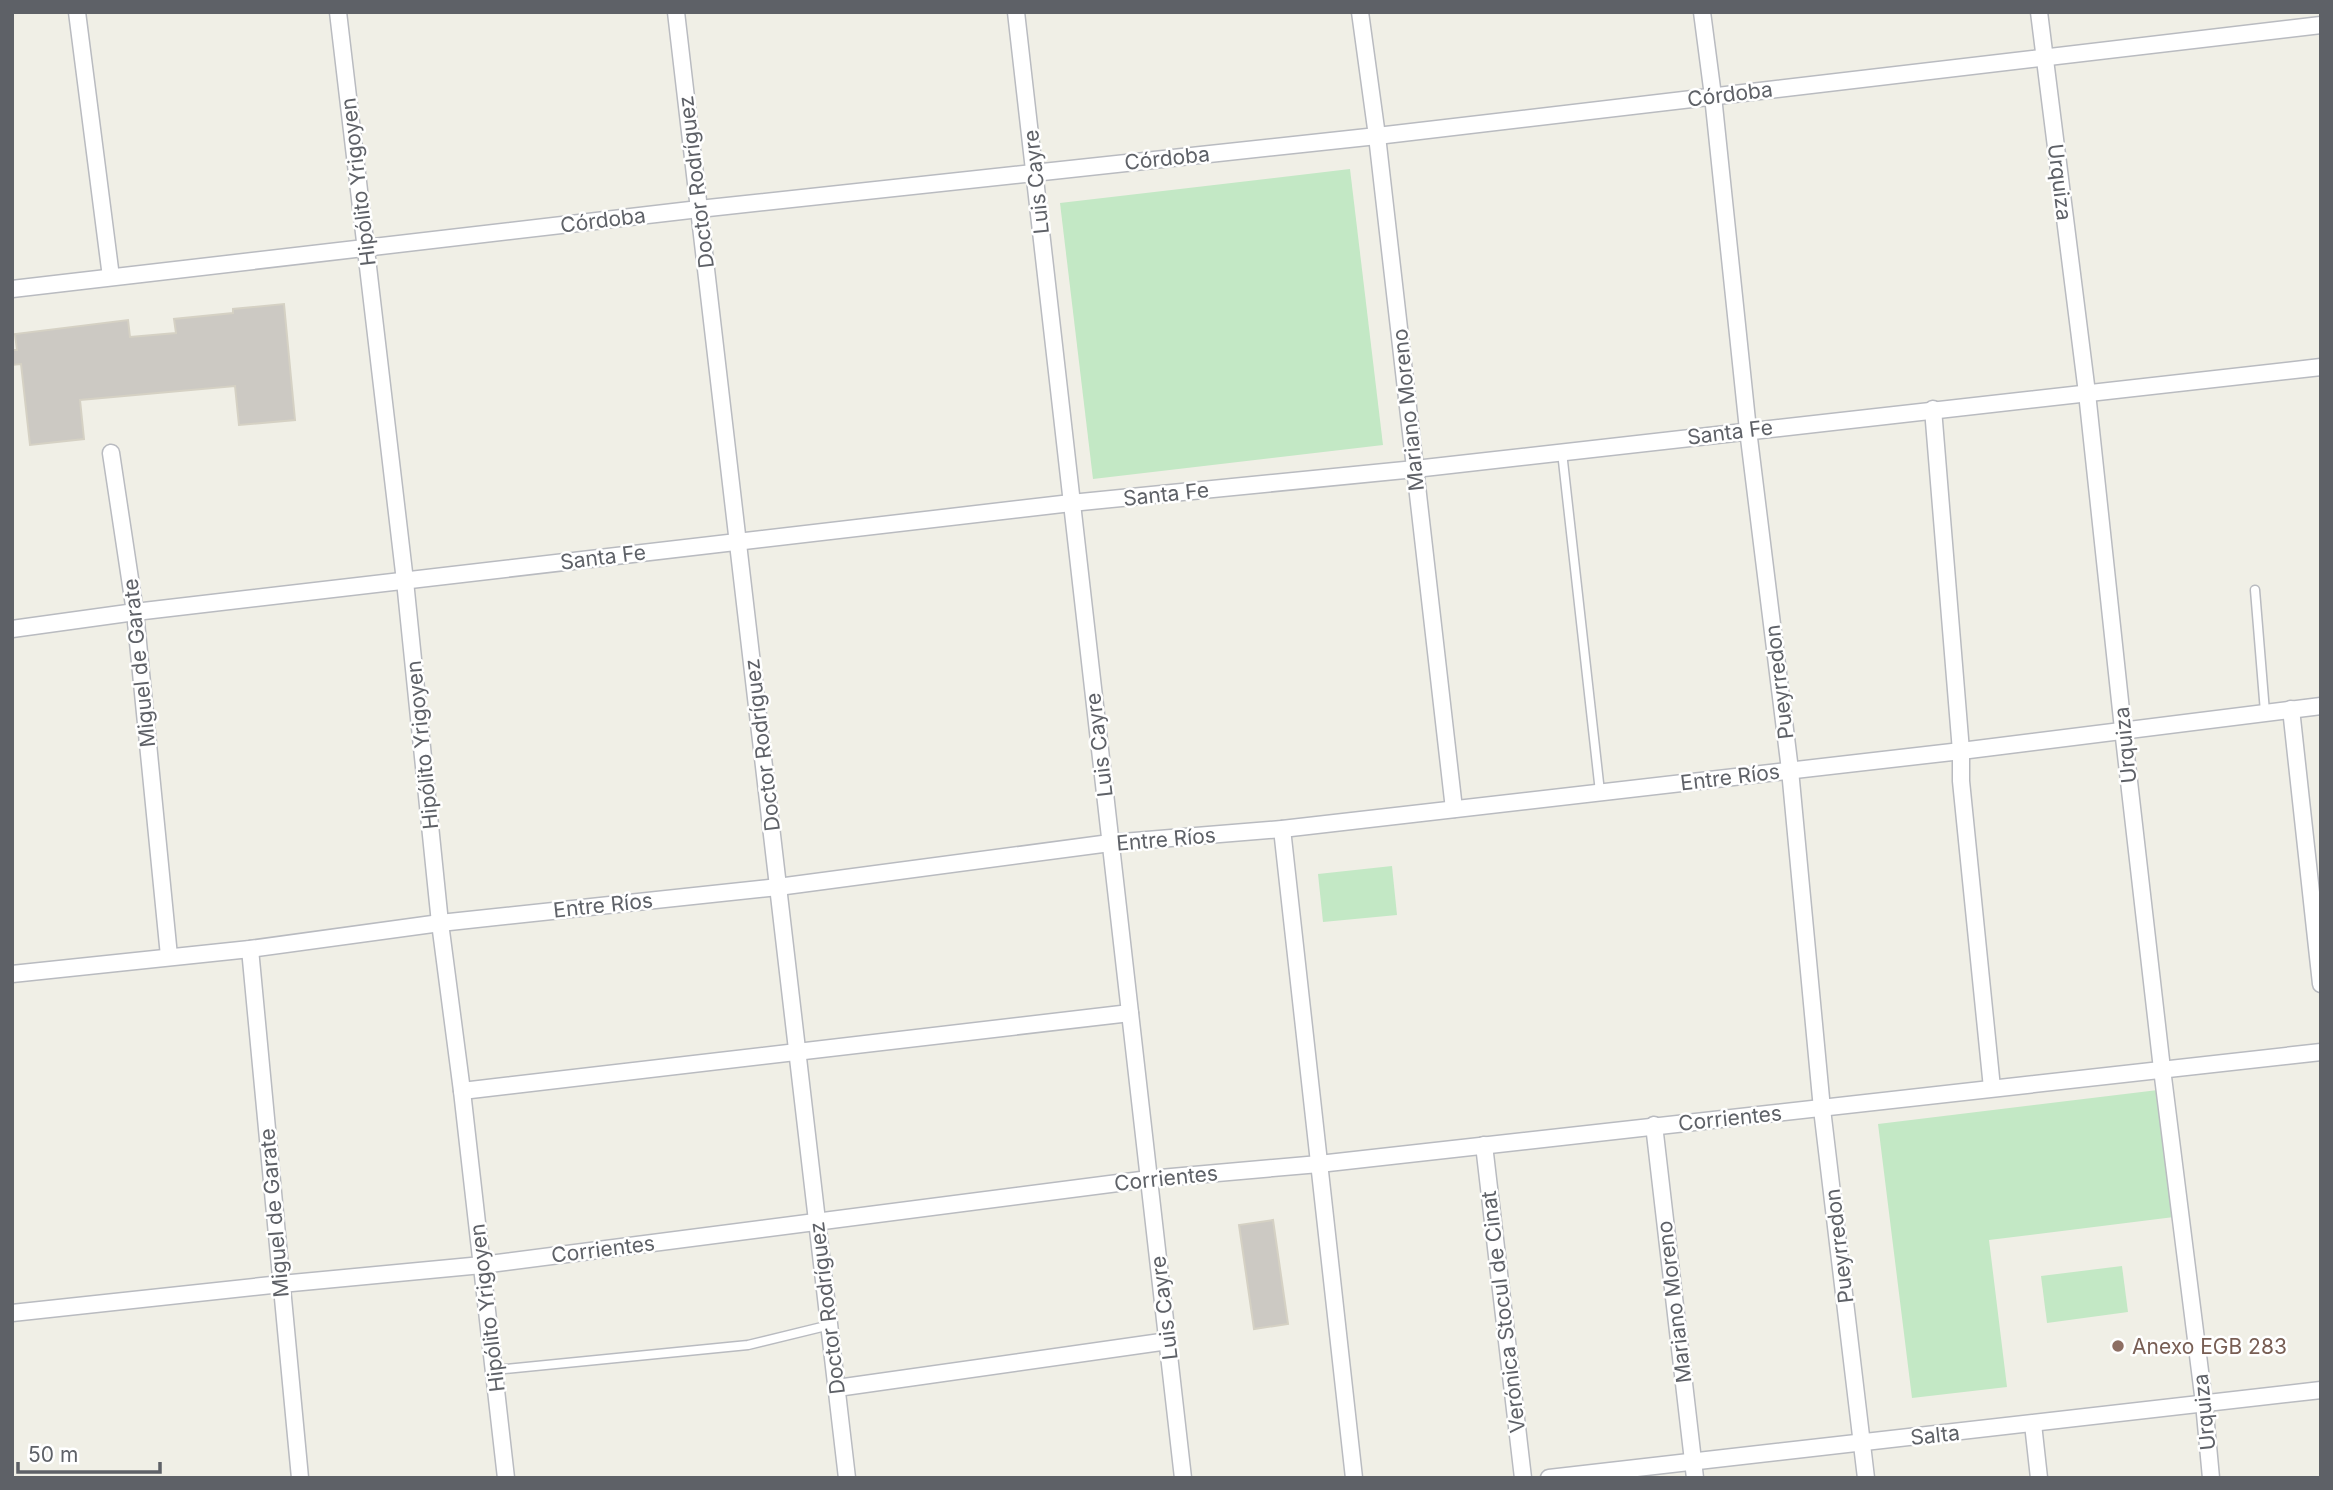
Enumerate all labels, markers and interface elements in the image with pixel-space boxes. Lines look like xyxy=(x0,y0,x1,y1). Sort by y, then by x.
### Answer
street label: Córdoba xyxy=(1686,76,1774,112)
street label: Doctor Rodríguez xyxy=(673,94,719,270)
street label: Hipólito Yrigoyen xyxy=(335,96,381,268)
street label: Luis Cayre xyxy=(1018,129,1054,235)
street label: Córdoba xyxy=(1123,141,1211,175)
street label: Urquiza xyxy=(2043,142,2077,222)
street label: Córdoba xyxy=(559,202,647,238)
street label: Mariano Moreno xyxy=(1387,328,1429,492)
street label: Santa Fe xyxy=(1686,414,1774,450)
street label: Santa Fe xyxy=(1122,477,1210,511)
street label: Santa Fe xyxy=(559,539,647,575)
street label: Miguel de Garate xyxy=(118,577,160,749)
street label: Pueyrredon xyxy=(1760,623,1798,741)
street label: Doctor Rodríguez xyxy=(739,657,785,833)
street label: Hipólito Yrigoyen xyxy=(401,659,443,831)
street label: Luis Cayre xyxy=(1080,691,1118,799)
street label: Urquiza xyxy=(2109,705,2141,785)
street label: Entre Ríos xyxy=(1679,759,1781,795)
street label: Entre Ríos xyxy=(1115,822,1217,856)
street label: Entre Ríos xyxy=(552,887,654,923)
street label: Corrientes xyxy=(1677,1100,1783,1136)
street label: Miguel de Garate xyxy=(254,1127,294,1299)
street label: Corrientes xyxy=(1113,1160,1219,1196)
street label: Pueyrredon xyxy=(1820,1187,1858,1305)
street label: Verónica Stocul de Cinat xyxy=(1476,1189,1530,1435)
street label: Doctor Rodríguez xyxy=(804,1220,850,1396)
street label: Mariano Moreno xyxy=(1652,1220,1696,1384)
street label: Hipólito Yrigoyen xyxy=(464,1222,510,1394)
street label: Corrientes xyxy=(550,1230,656,1268)
street label: Luis Cayre xyxy=(1145,1254,1183,1362)
place label: Anexo EGB 283 xyxy=(2132,1334,2287,1359)
marker: Anexo EGB 283 xyxy=(2110,1338,2126,1354)
street label: Urquiza xyxy=(2188,1372,2220,1452)
street label: Salta xyxy=(1909,1420,1961,1450)
scale bar xyxy=(18,1430,159,1474)
text: 50 m xyxy=(28,1442,78,1467)

